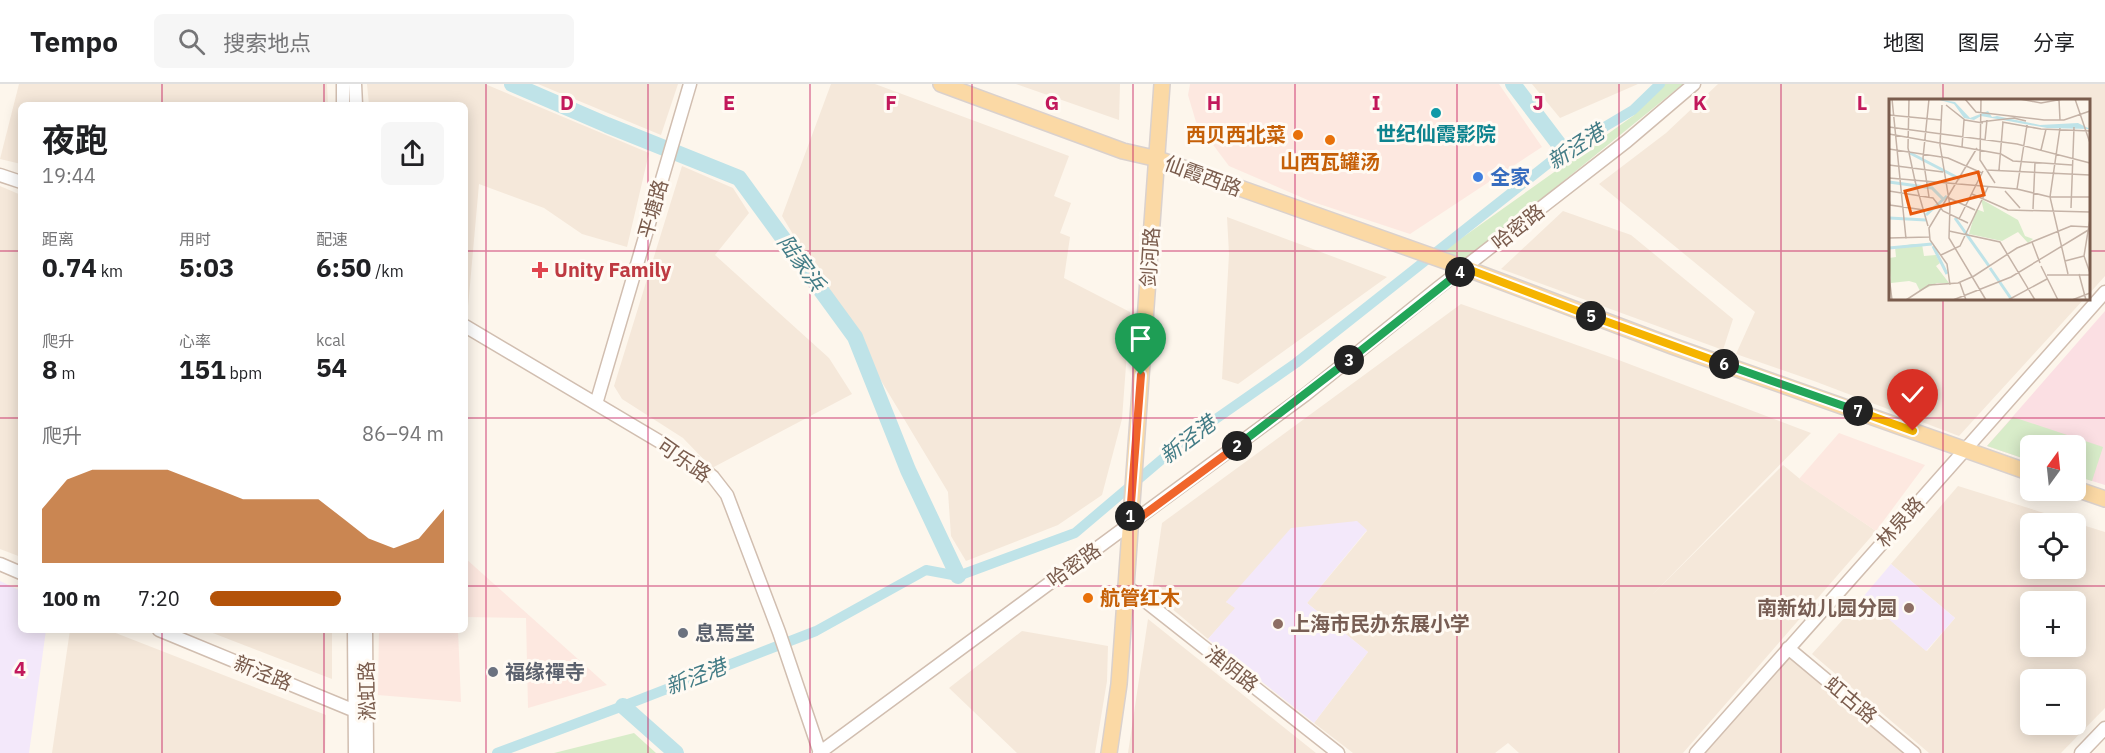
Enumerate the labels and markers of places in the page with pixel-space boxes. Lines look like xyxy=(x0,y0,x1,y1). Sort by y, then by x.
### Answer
marker: 世纪仙霞影院 xyxy=(1429,106,1443,120)
place label: 世纪仙霞影院 xyxy=(1376,120,1496,147)
place label: 西贝西北菜 xyxy=(1186,121,1286,148)
marker: 西贝西北菜 xyxy=(1291,128,1305,142)
marker: 山西瓦罐汤 xyxy=(1323,133,1337,147)
place label: 山西瓦罐汤 xyxy=(1280,148,1380,175)
place label: 全家 xyxy=(1490,163,1530,190)
marker: 全家 xyxy=(1471,170,1485,184)
place label: Unity Family xyxy=(554,256,671,283)
pin: 4 xyxy=(1445,257,1475,287)
marker: Unity Family xyxy=(531,261,549,279)
pin: 5 xyxy=(1576,301,1606,331)
pin xyxy=(1115,313,1166,375)
pin: 3 xyxy=(1334,345,1364,375)
pin: 6 xyxy=(1709,349,1739,379)
pin xyxy=(1887,369,1938,431)
pin: 7 xyxy=(1843,396,1873,426)
pin: 2 xyxy=(1222,431,1252,461)
pin: 1 xyxy=(1115,501,1145,531)
place label: 航管红木 xyxy=(1100,584,1180,611)
marker: 航管红木 xyxy=(1081,591,1095,605)
place label: 南新幼儿园分园 xyxy=(1757,594,1897,621)
marker: 南新幼儿园分园 xyxy=(1902,601,1916,615)
place label: 上海市民办东展小学 xyxy=(1290,610,1470,637)
marker: 上海市民办东展小学 xyxy=(1271,617,1285,631)
place label: 息焉堂 xyxy=(695,619,755,646)
marker: 息焉堂 xyxy=(676,626,690,640)
place label: 福缘禪寺 xyxy=(505,658,585,685)
marker: 福缘禪寺 xyxy=(486,665,500,679)

